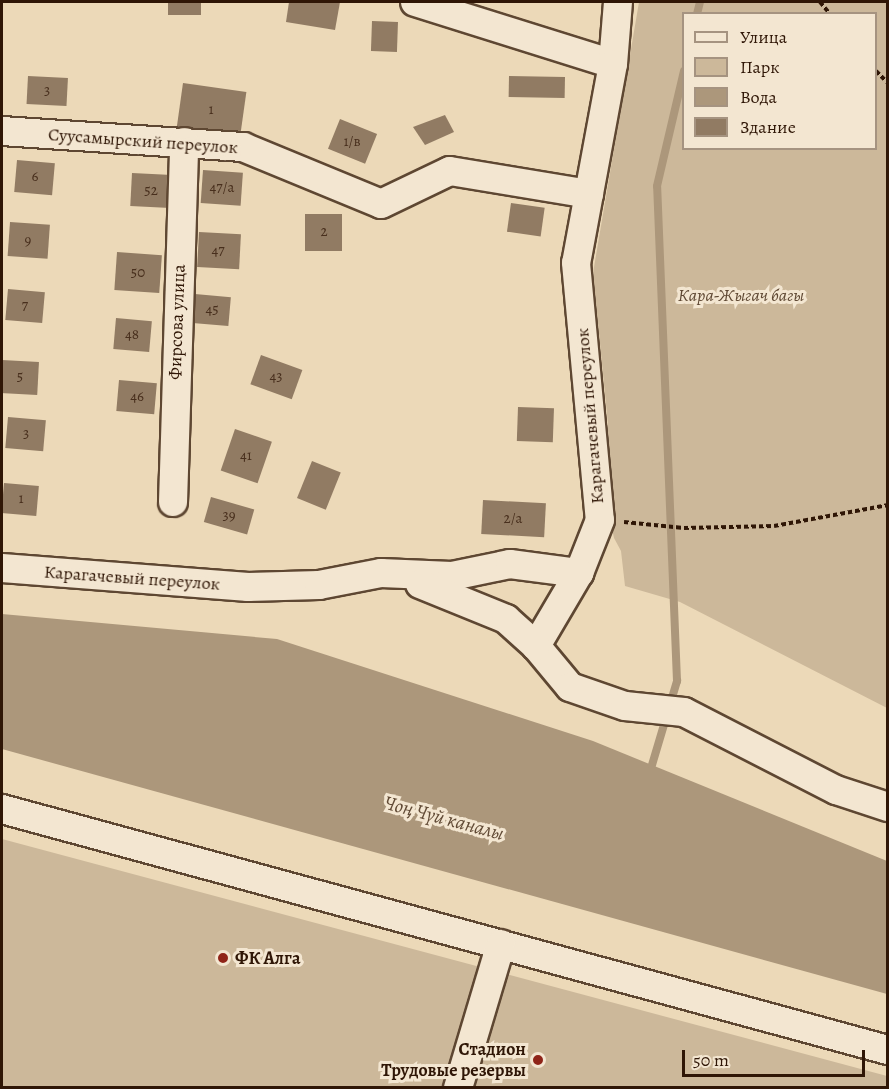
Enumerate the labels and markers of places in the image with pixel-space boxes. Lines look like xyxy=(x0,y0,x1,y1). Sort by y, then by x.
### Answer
place label: ФК Алга xyxy=(235,947,300,969)
marker: ФК Алга xyxy=(216,951,230,965)
place label: Стадион Трудовые резервы xyxy=(381,1039,526,1082)
marker: Стадион Трудовые резервы xyxy=(531,1053,545,1067)

